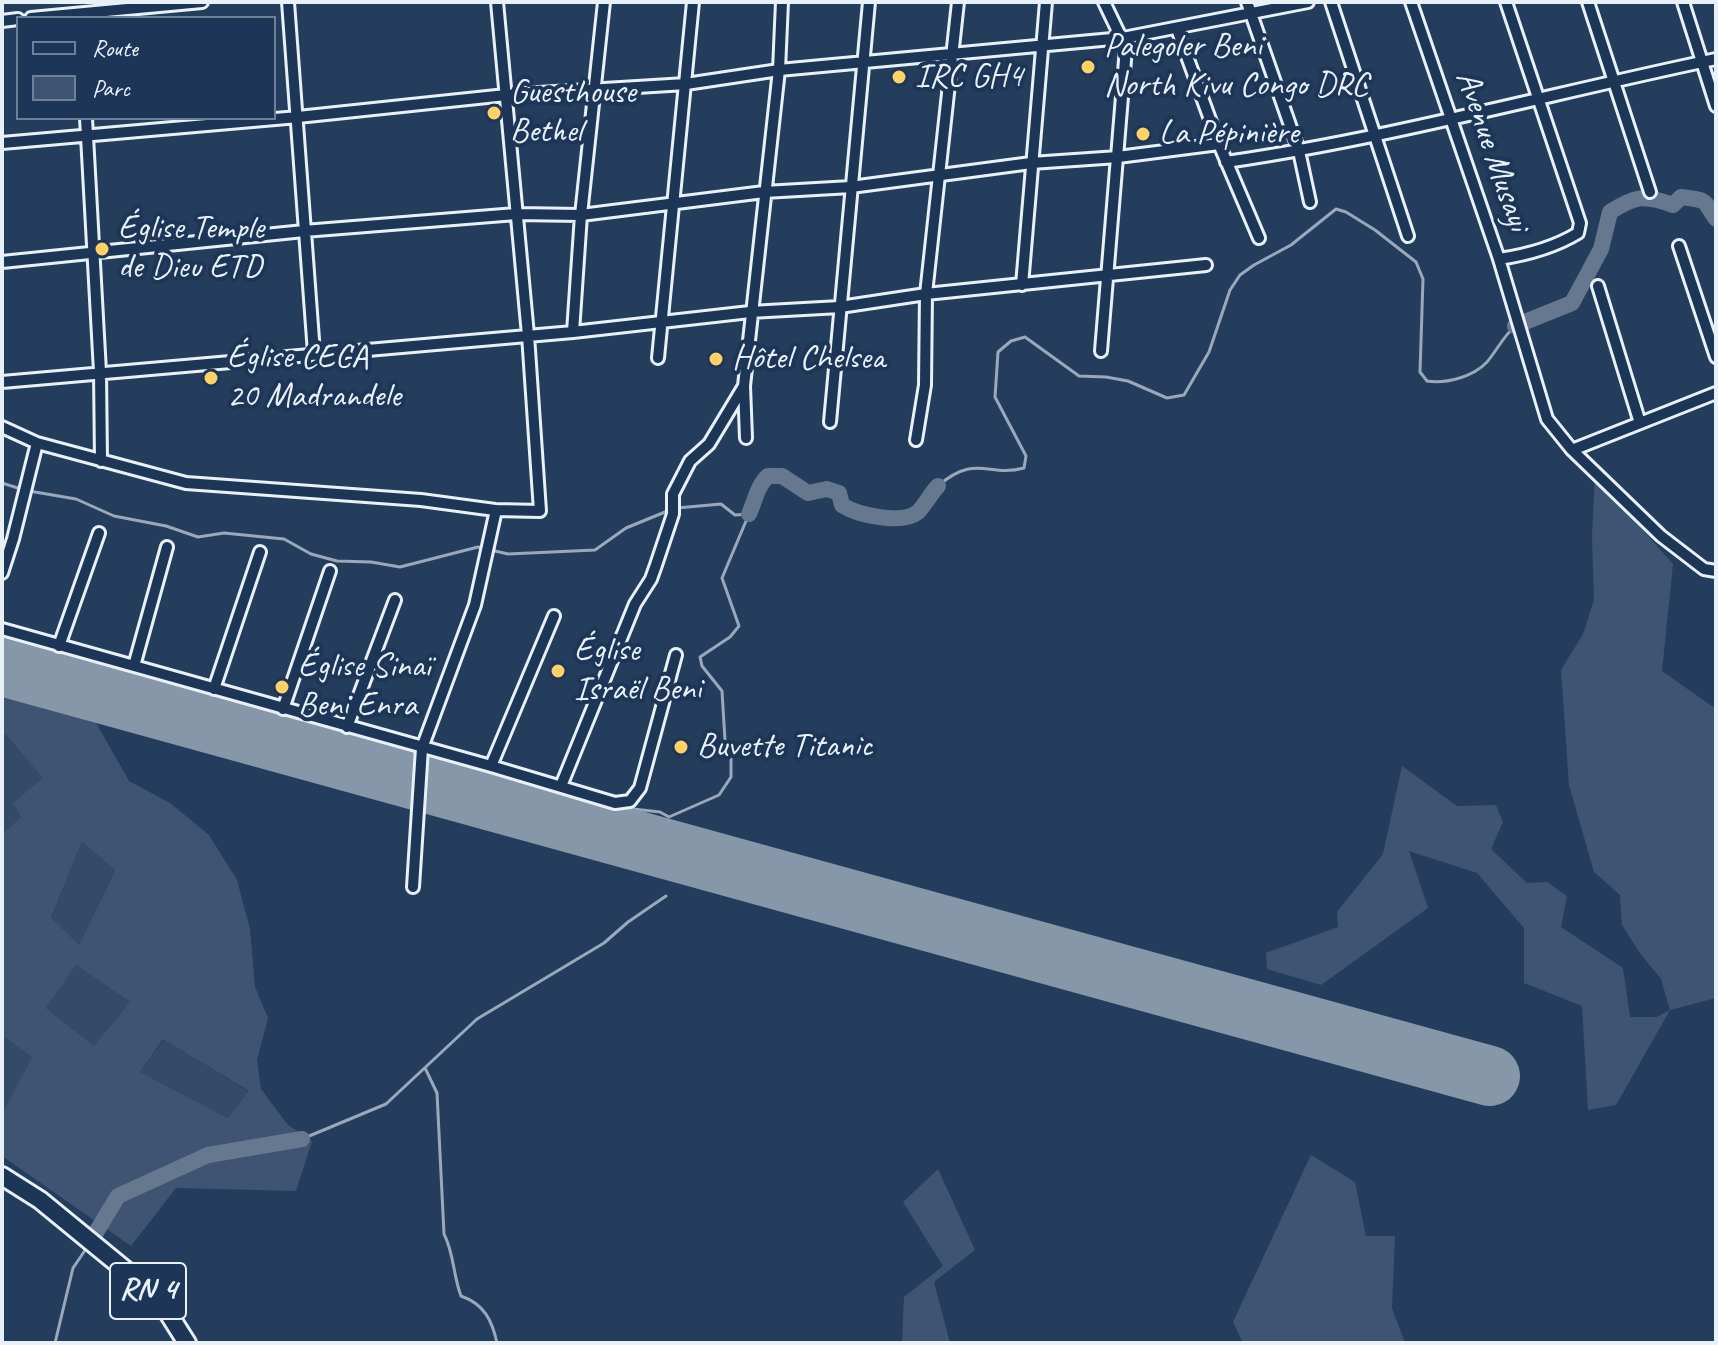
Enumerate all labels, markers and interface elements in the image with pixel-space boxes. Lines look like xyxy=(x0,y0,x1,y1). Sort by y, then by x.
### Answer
legend xyxy=(16,16,276,120)
place label: Palegoler Beni North Kivu Congo DRC xyxy=(1104,27,1368,106)
text: Route xyxy=(92,33,138,63)
place label: IRC GH4 xyxy=(915,57,1023,97)
marker: Palegoler Beni North Kivu Congo DRC xyxy=(1079,58,1097,76)
street label: Avenue Musayi xyxy=(1446,66,1538,236)
marker: IRC GH4 xyxy=(890,68,908,86)
text: Parc xyxy=(92,73,130,103)
place label: Guesthouse Bethel xyxy=(510,73,636,152)
marker: Guesthouse Bethel xyxy=(485,104,503,122)
place label: La Pépinière xyxy=(1159,114,1299,154)
marker: La Pépinière xyxy=(1134,125,1152,143)
place label: Église Temple de Dieu ETD xyxy=(118,209,264,288)
marker: Église Temple de Dieu ETD xyxy=(93,240,111,258)
place label: Église CECA 20 Madrandele xyxy=(227,338,401,418)
place label: Hôtel Chelsea xyxy=(732,339,885,379)
marker: Hôtel Chelsea xyxy=(707,350,725,368)
marker: Église CECA 20 Madrandele xyxy=(202,369,220,387)
place label: Église Israël Beni xyxy=(574,631,701,710)
place label: Église Sinaï Beni Enra xyxy=(298,647,431,726)
marker: Église Israël Beni xyxy=(549,662,567,680)
marker: Église Sinaï Beni Enra xyxy=(273,678,291,696)
place label: Buvette Titanic xyxy=(697,727,873,767)
marker: Buvette Titanic xyxy=(672,738,690,756)
road number: RN 4 xyxy=(110,1263,186,1319)

